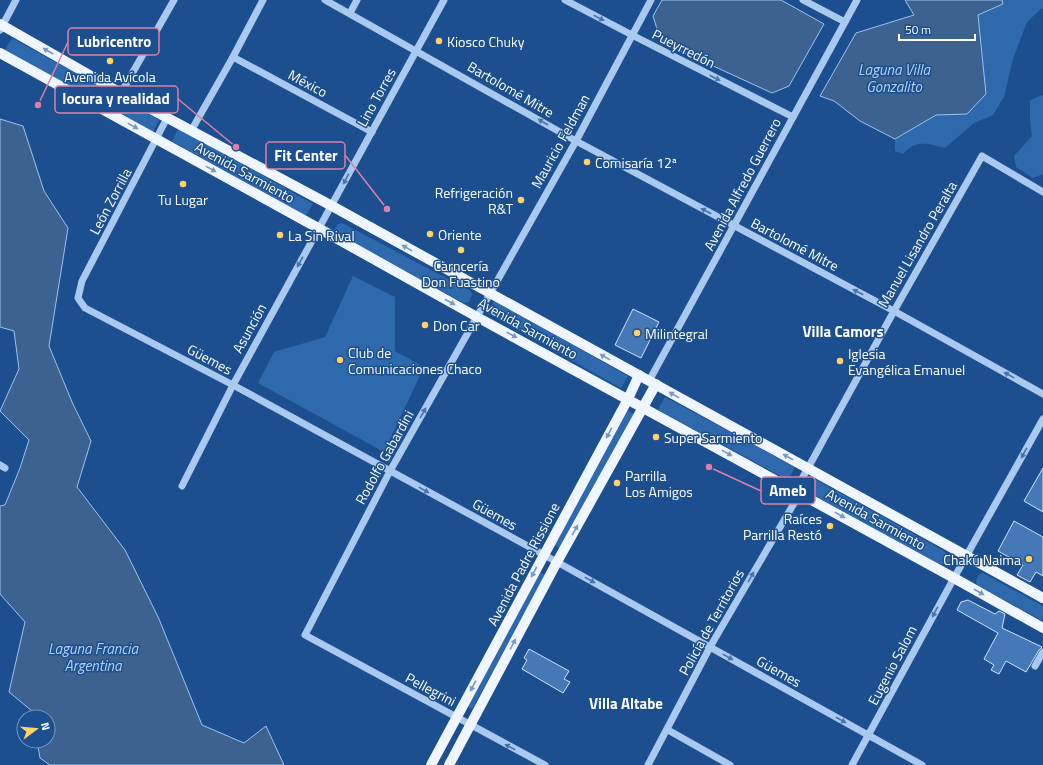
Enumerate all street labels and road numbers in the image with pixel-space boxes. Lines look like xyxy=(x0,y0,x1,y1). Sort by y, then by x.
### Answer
street label: Pueyrredón xyxy=(649,23,719,73)
street label: Bartolomé Mitre xyxy=(464,56,558,122)
street label: México xyxy=(285,64,331,102)
street label: Lino Torres xyxy=(351,64,401,130)
street label: Mauricio Feldman xyxy=(525,90,595,192)
street label: Avenida Alfredo Guerrero xyxy=(698,114,786,254)
street label: Avenida Sarmiento xyxy=(191,136,299,208)
street label: León Zorrilla xyxy=(84,164,136,238)
street label: Manuel Lisandro Peralta xyxy=(872,177,962,311)
street label: Bartolomé Mitre xyxy=(747,212,843,276)
street label: Avenida Sarmiento xyxy=(474,292,582,364)
street label: Asunción xyxy=(227,299,271,357)
street label: Güemes xyxy=(184,338,236,380)
street label: Rodolfo Gabardini xyxy=(349,406,419,508)
street label: Avenida Sarmiento xyxy=(822,483,930,555)
street label: Güemes xyxy=(469,493,521,535)
street label: Avenida Padre Rissione xyxy=(482,499,564,629)
street label: Policía de Territorios xyxy=(673,565,749,679)
street label: Eugenio Salom xyxy=(862,622,922,708)
street label: Güemes xyxy=(753,650,805,692)
street label: Pellegrini xyxy=(402,667,460,711)

